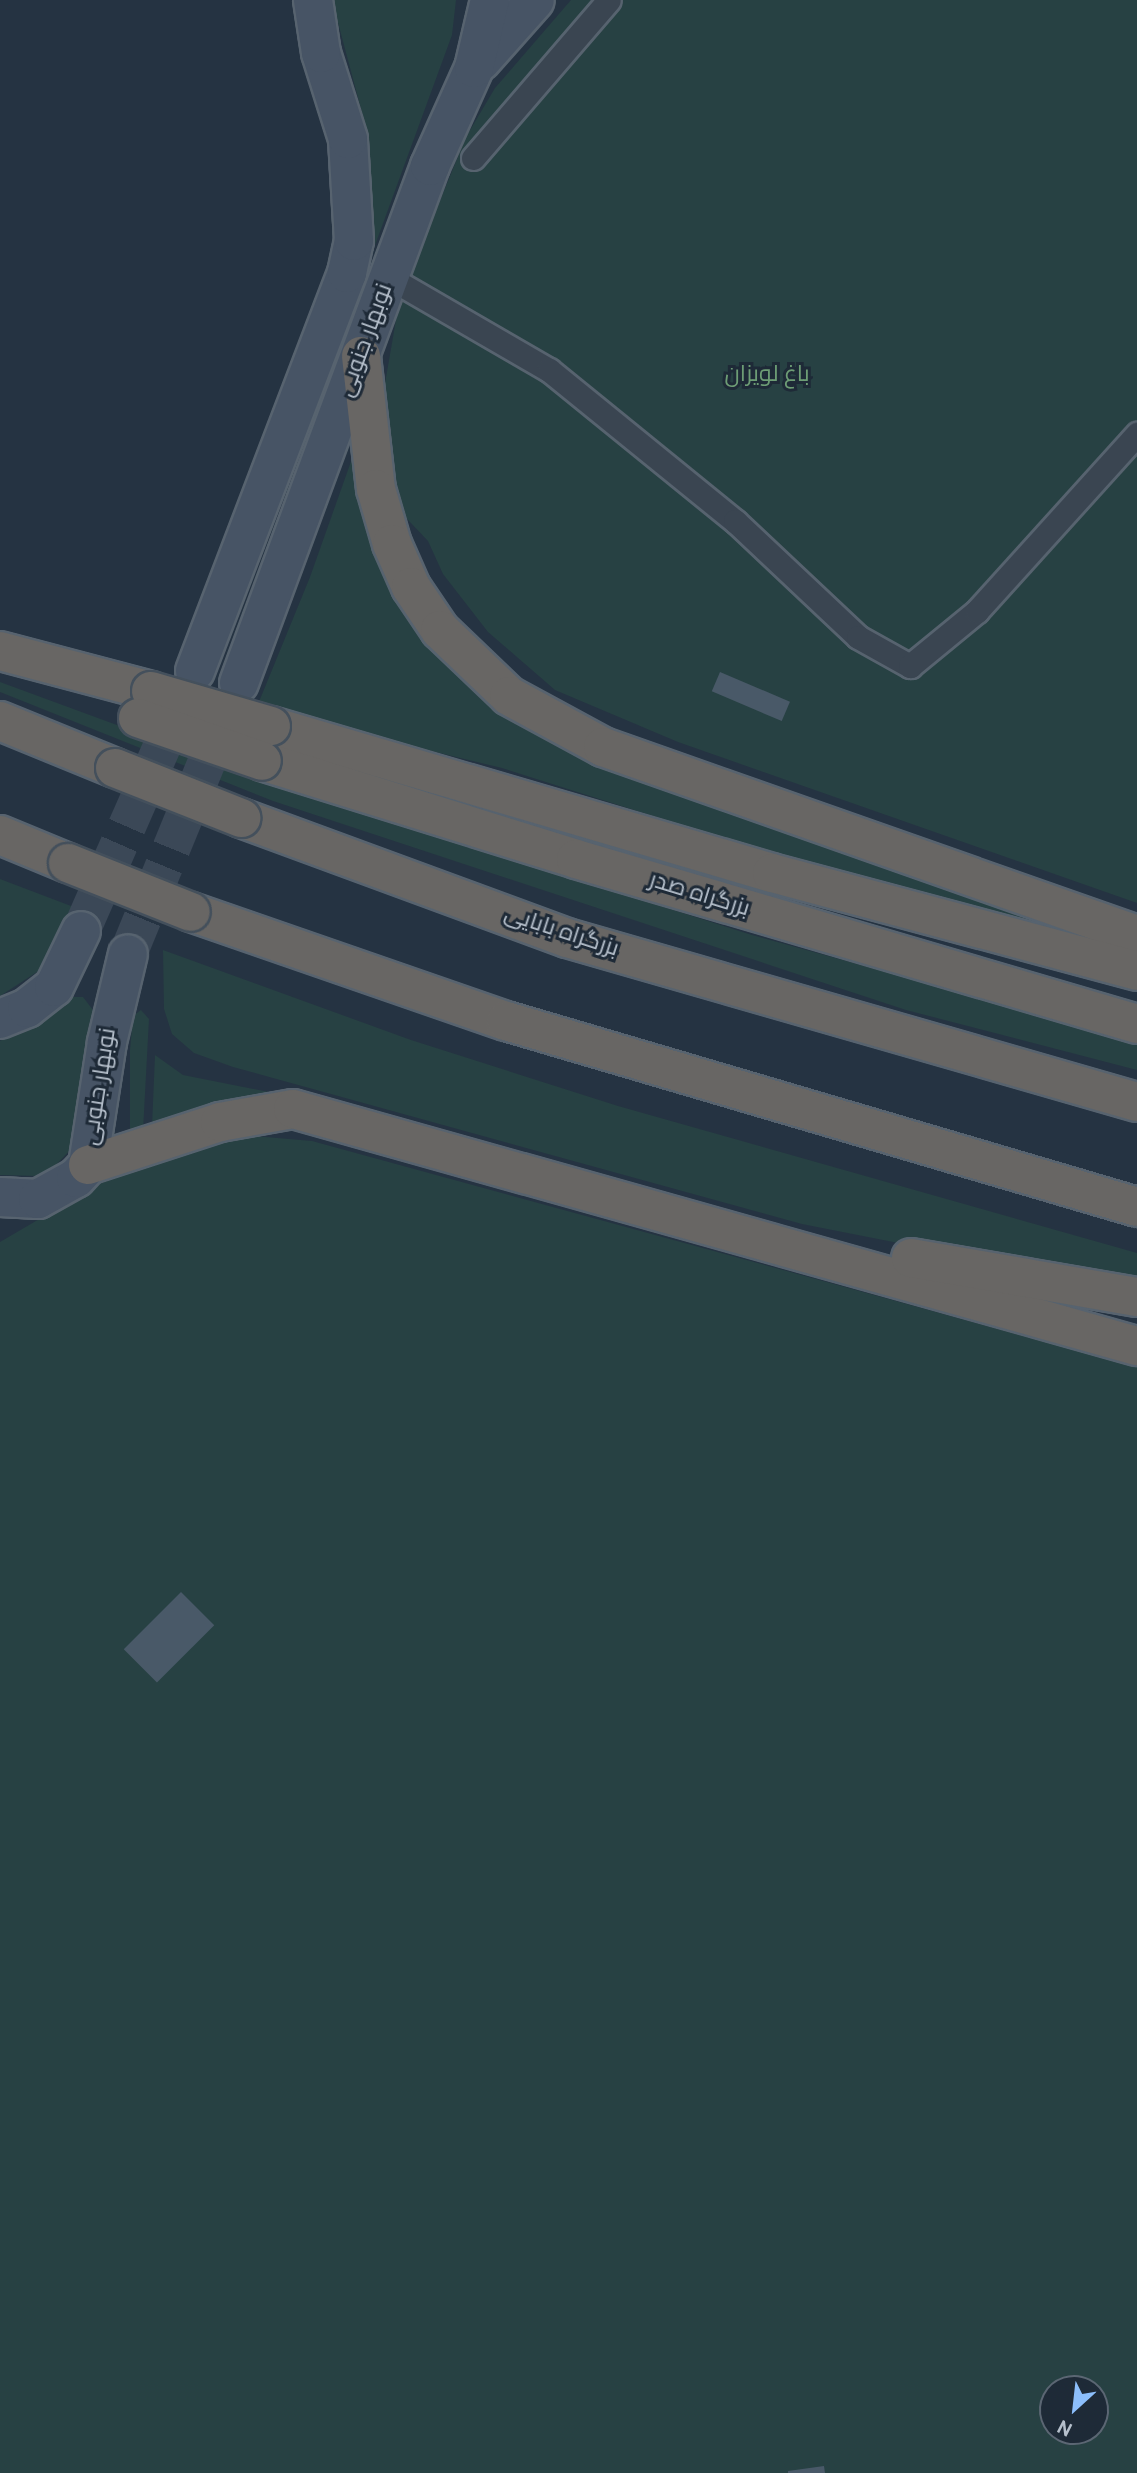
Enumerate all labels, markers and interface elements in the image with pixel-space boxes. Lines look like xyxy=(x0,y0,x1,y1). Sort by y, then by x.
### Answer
street label: نوبهار جنوبی xyxy=(334,281,400,401)
park label: باغ لویزان xyxy=(724,362,810,390)
street label: بزرگراه صدر xyxy=(645,868,753,924)
street label: بزرگراه بابایی xyxy=(500,902,622,964)
street label: نوبهار جنوبی xyxy=(78,1026,124,1148)
north arrow xyxy=(1039,2375,1109,2445)
text: N xyxy=(1054,2413,1077,2441)

